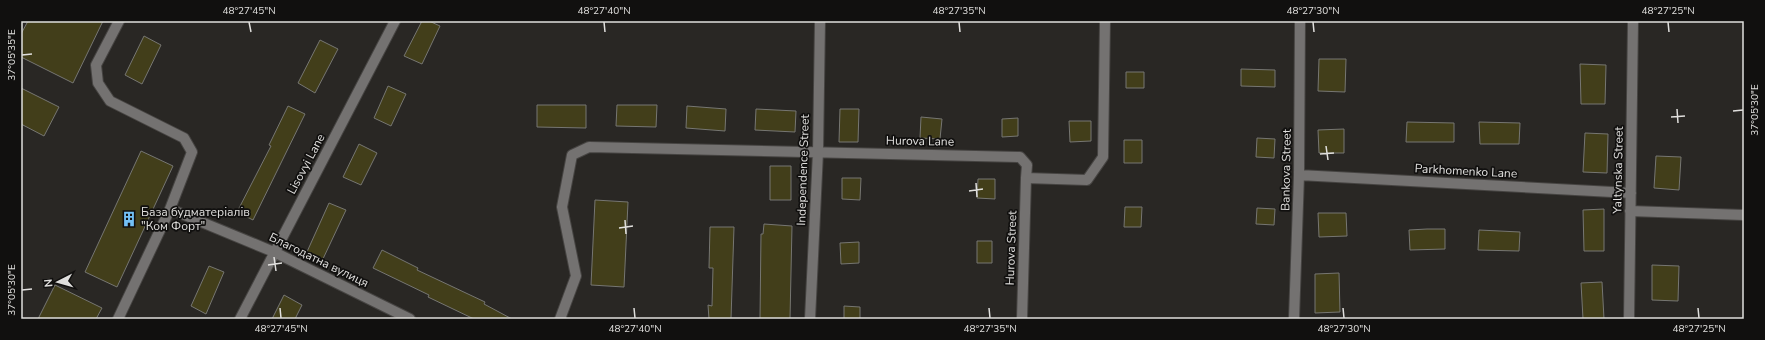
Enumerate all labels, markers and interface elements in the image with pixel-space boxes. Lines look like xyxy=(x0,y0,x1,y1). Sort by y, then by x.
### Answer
text: 48°27'45"N xyxy=(222,4,276,18)
text: 48°27'40"N xyxy=(577,4,631,18)
text: 48°27'35"N xyxy=(932,4,986,18)
text: 48°27'30"N xyxy=(1286,4,1340,18)
text: 48°27'25"N xyxy=(1641,4,1695,18)
text: 37°05'35"E xyxy=(5,29,19,81)
text: 37°05'30"E xyxy=(1748,84,1762,136)
street label: Independence Street xyxy=(793,113,813,226)
street label: Yaltynska Street xyxy=(1609,125,1627,215)
street label: Bankova Street xyxy=(1277,128,1295,211)
street label: Lisovyi Lane xyxy=(283,131,329,197)
street label: Hurova Lane xyxy=(886,132,954,150)
street label: Parkhomenko Lane xyxy=(1414,160,1518,182)
place label: База будматеріалів "Ком Форт" xyxy=(141,204,250,234)
street label: Hurova Street xyxy=(1002,209,1020,286)
building icon: База будматеріалів "Ком Форт" xyxy=(120,210,138,228)
street label: Благодатна вулиця xyxy=(267,229,371,291)
north arrow xyxy=(38,262,78,302)
text: 37°05'30"E xyxy=(5,264,19,316)
text: N xyxy=(41,278,56,288)
text: 48°27'45"N xyxy=(254,322,308,336)
text: 48°27'40"N xyxy=(608,322,662,336)
text: 48°27'35"N xyxy=(963,322,1017,336)
text: 48°27'30"N xyxy=(1317,322,1371,336)
text: 48°27'25"N xyxy=(1672,322,1726,336)

